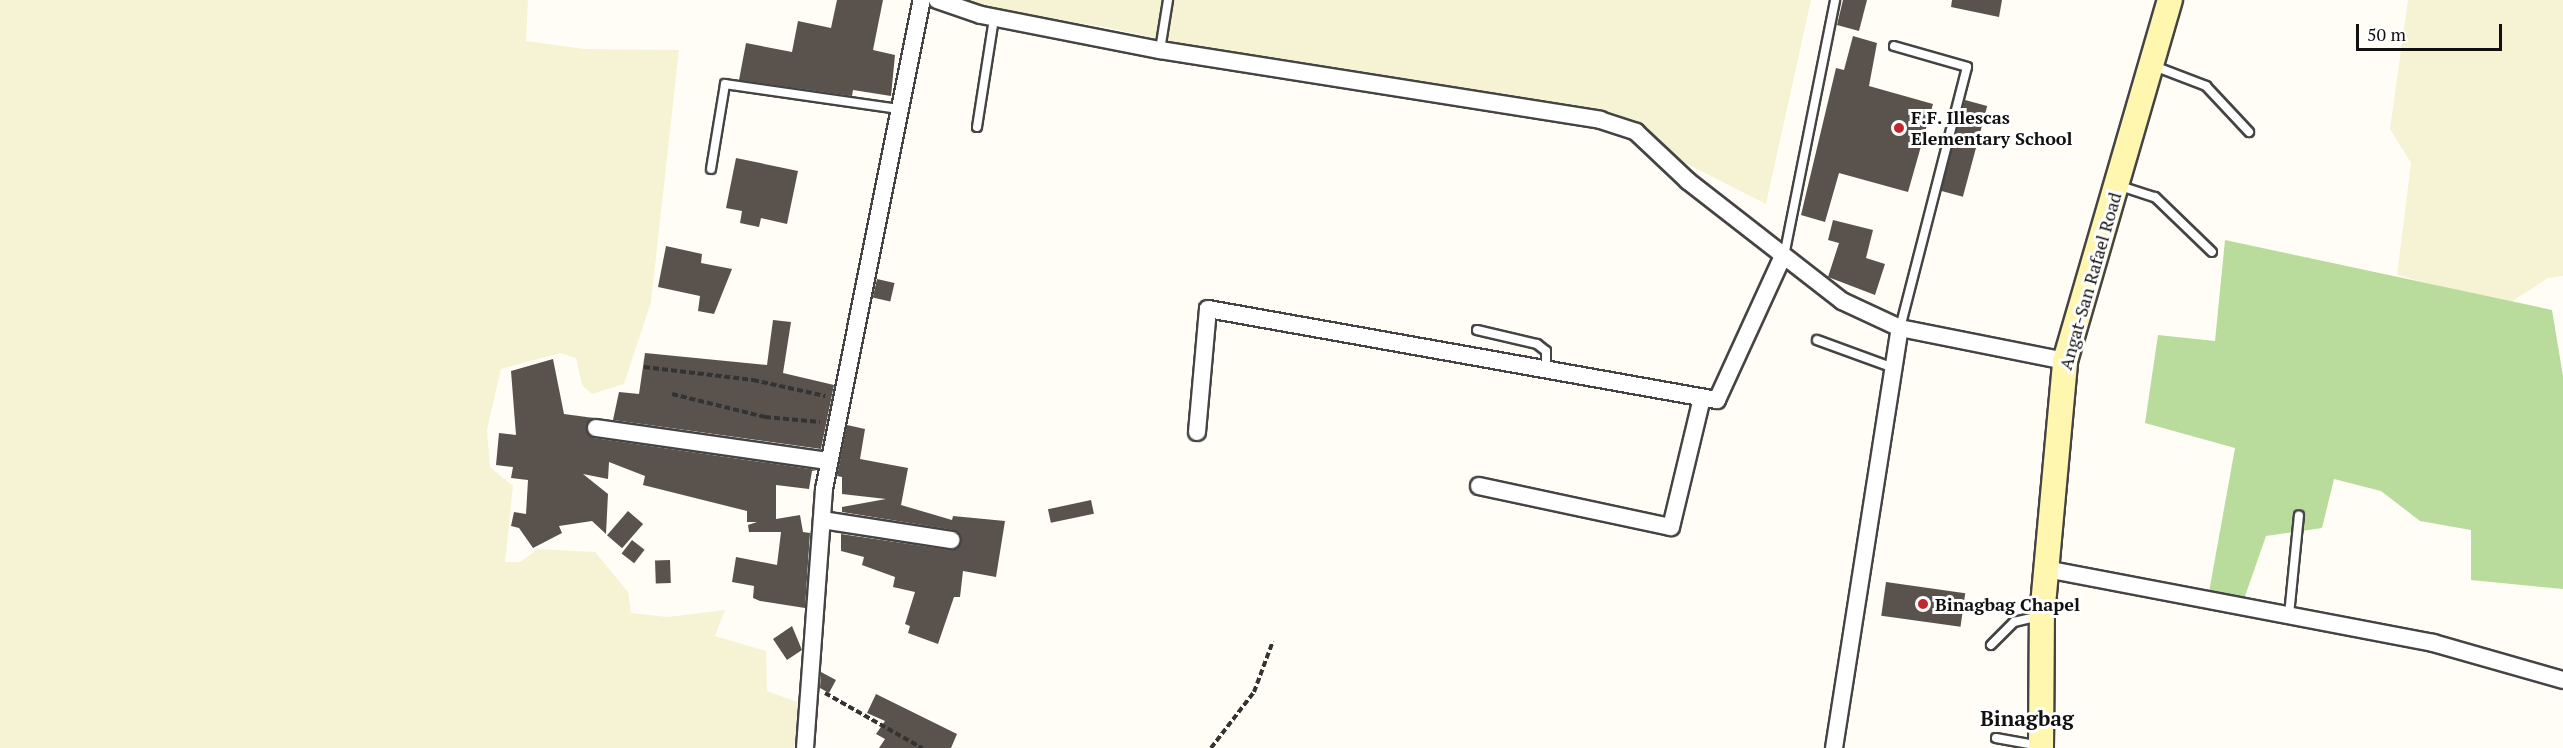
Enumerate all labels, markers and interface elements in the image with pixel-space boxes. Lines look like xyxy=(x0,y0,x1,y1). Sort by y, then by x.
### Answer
scale bar xyxy=(2359,12,2504,50)
text: 50 m xyxy=(2367,22,2406,46)
place label: F.F. Illescas Elementary School xyxy=(1911,107,2073,150)
marker: F.F. Illescas Elementary School xyxy=(1892,121,1906,135)
street label: Angat-San Rafael Road xyxy=(2054,190,2126,372)
place label: Binagbag Chapel xyxy=(1935,593,2080,615)
marker: Binagbag Chapel xyxy=(1916,597,1930,611)
district label: Binagbag xyxy=(1980,705,2074,731)

